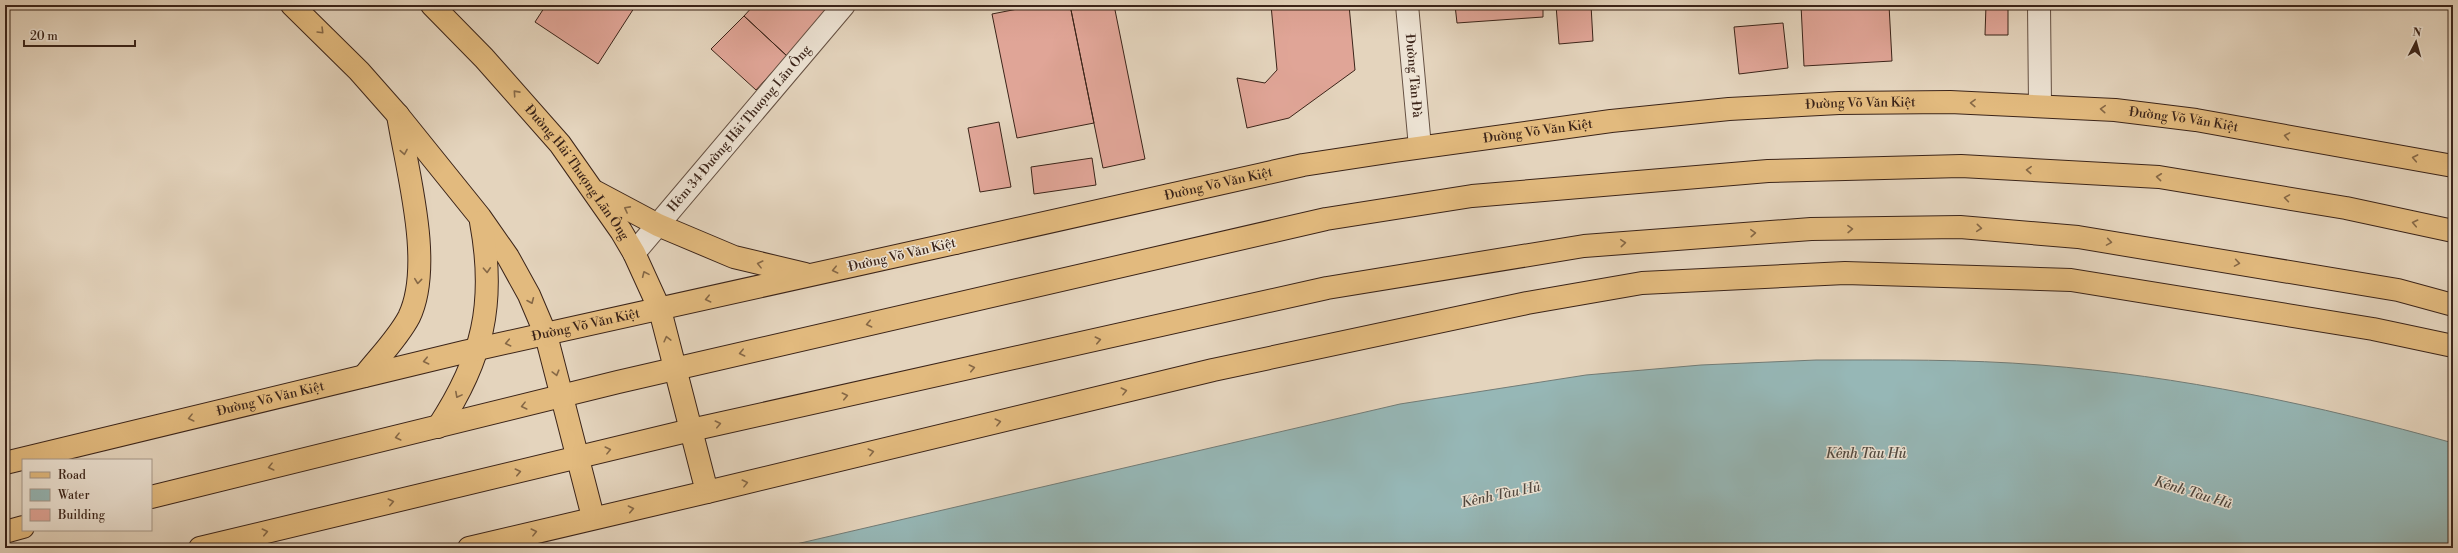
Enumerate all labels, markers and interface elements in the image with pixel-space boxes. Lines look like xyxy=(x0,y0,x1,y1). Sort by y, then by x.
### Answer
scale bar xyxy=(24,22,135,48)
north arrow xyxy=(2396,22,2436,62)
one-way arrow xyxy=(316,26,324,34)
text: N xyxy=(2412,26,2422,40)
text: 20 m xyxy=(30,29,58,44)
street label: Đường Tản Đà xyxy=(1402,33,1425,119)
street label: Hẻm 34 Đường Hải Thượng Lãn Ông xyxy=(664,42,815,215)
one-way arrow xyxy=(514,90,521,98)
street label: Đường Võ Văn Kiệt xyxy=(1805,94,1916,113)
one-way arrow xyxy=(1970,99,1976,107)
street label: Đường Hải Thượng Lãn Ông xyxy=(521,102,633,243)
street label: Đường Võ Văn Kiệt xyxy=(2128,104,2240,135)
one-way arrow xyxy=(2100,105,2106,114)
street label: Đường Võ Văn Kiệt xyxy=(1482,116,1594,147)
one-way arrow xyxy=(2284,132,2290,140)
one-way arrow xyxy=(399,149,408,155)
one-way arrow xyxy=(2412,154,2418,163)
street label: Đường Võ Văn Kiệt xyxy=(1163,164,1274,204)
one-way arrow xyxy=(2026,165,2032,174)
one-way arrow xyxy=(2156,173,2162,182)
one-way arrow xyxy=(2284,194,2290,203)
one-way arrow xyxy=(624,206,632,213)
one-way arrow xyxy=(2412,220,2418,228)
one-way arrow xyxy=(1976,224,1982,233)
one-way arrow xyxy=(1847,225,1853,233)
one-way arrow xyxy=(1750,228,1756,237)
street label: Đường Võ Văn Kiệt xyxy=(846,235,958,275)
one-way arrow xyxy=(2106,237,2112,245)
one-way arrow xyxy=(1620,239,1626,248)
one-way arrow xyxy=(2234,258,2240,267)
one-way arrow xyxy=(757,260,764,269)
one-way arrow xyxy=(832,266,838,274)
one-way arrow xyxy=(483,267,492,273)
one-way arrow xyxy=(641,270,649,277)
one-way arrow xyxy=(414,278,423,284)
one-way arrow xyxy=(705,294,711,302)
one-way arrow xyxy=(527,297,535,304)
street label: Đường Võ Văn Kiệt xyxy=(530,305,642,345)
one-way arrow xyxy=(866,319,872,327)
one-way arrow xyxy=(663,336,672,343)
one-way arrow xyxy=(1095,336,1102,344)
one-way arrow xyxy=(505,339,511,347)
one-way arrow xyxy=(739,349,746,357)
one-way arrow xyxy=(423,357,429,365)
one-way arrow xyxy=(968,364,975,372)
one-way arrow xyxy=(551,369,559,376)
street label: Đường Võ Văn Kiệt xyxy=(215,378,326,420)
one-way arrow xyxy=(1121,388,1127,396)
one-way arrow xyxy=(455,391,463,398)
one-way arrow xyxy=(842,393,848,401)
one-way arrow xyxy=(521,401,528,410)
one-way arrow xyxy=(187,413,194,422)
one-way arrow xyxy=(994,418,1001,426)
one-way arrow xyxy=(715,421,721,429)
one-way arrow xyxy=(395,432,402,441)
water label: Kênh Tàu Hủ xyxy=(1826,445,1906,463)
one-way arrow xyxy=(605,447,612,455)
one-way arrow xyxy=(868,449,874,457)
legend xyxy=(22,459,152,531)
one-way arrow xyxy=(268,463,275,471)
text: Road xyxy=(58,468,86,483)
one-way arrow xyxy=(515,469,521,477)
water label: Kênh Tàu Hủ xyxy=(2152,473,2234,513)
water label: Kênh Tàu Hủ xyxy=(1460,478,1542,512)
one-way arrow xyxy=(742,479,748,487)
text: Water xyxy=(57,488,90,503)
one-way arrow xyxy=(388,499,395,507)
one-way arrow xyxy=(628,505,634,513)
text: Building xyxy=(57,508,106,523)
one-way arrow xyxy=(530,528,537,537)
one-way arrow xyxy=(262,529,268,537)

